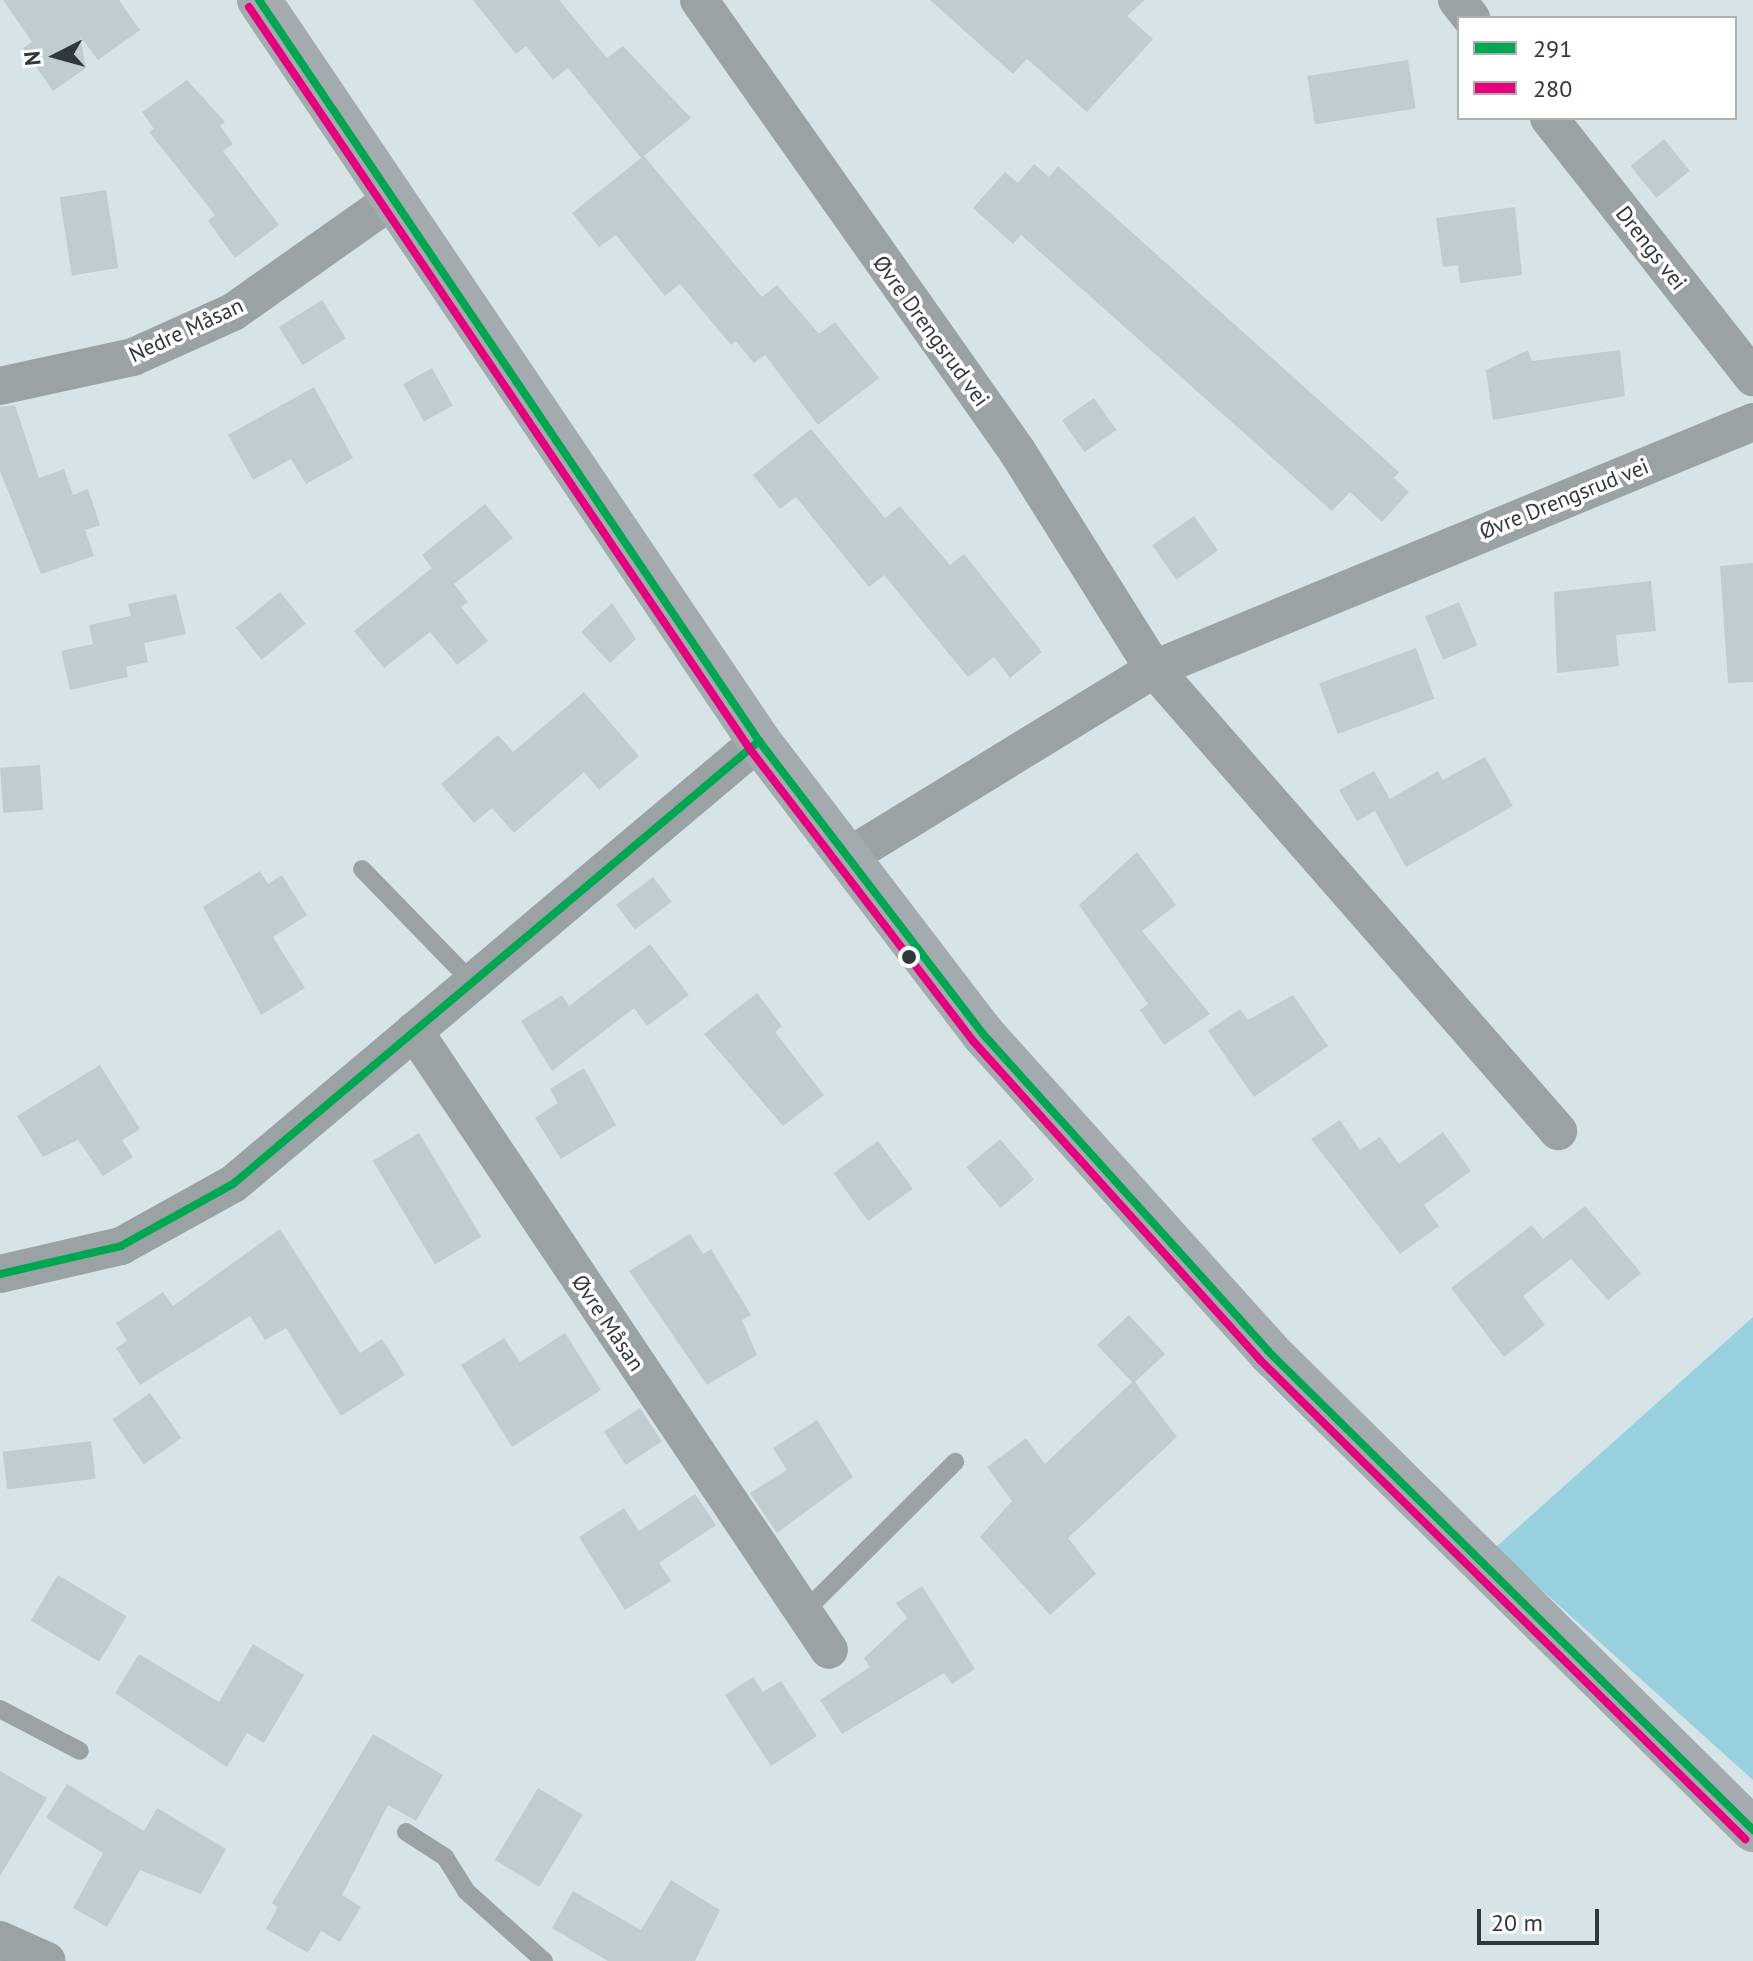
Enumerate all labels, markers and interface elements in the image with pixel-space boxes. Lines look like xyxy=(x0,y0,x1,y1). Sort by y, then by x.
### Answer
north arrow xyxy=(16,16,96,96)
legend xyxy=(1457,16,1737,120)
text: 291 xyxy=(1533,33,1572,64)
text: N xyxy=(17,50,47,67)
text: 280 xyxy=(1533,73,1572,104)
street label: Drengs vei xyxy=(1610,201,1692,295)
street label: Øvre Drengsrud vei xyxy=(867,250,995,412)
street label: Nedre Måsan xyxy=(125,292,247,368)
street label: Øvre Drengsrud vei xyxy=(1475,453,1653,545)
unlabelled marker xyxy=(901,949,917,965)
street label: Øvre Måsan xyxy=(566,1270,650,1376)
scale bar xyxy=(1481,1893,1603,1943)
text: 20 m xyxy=(1491,1907,1543,1938)

